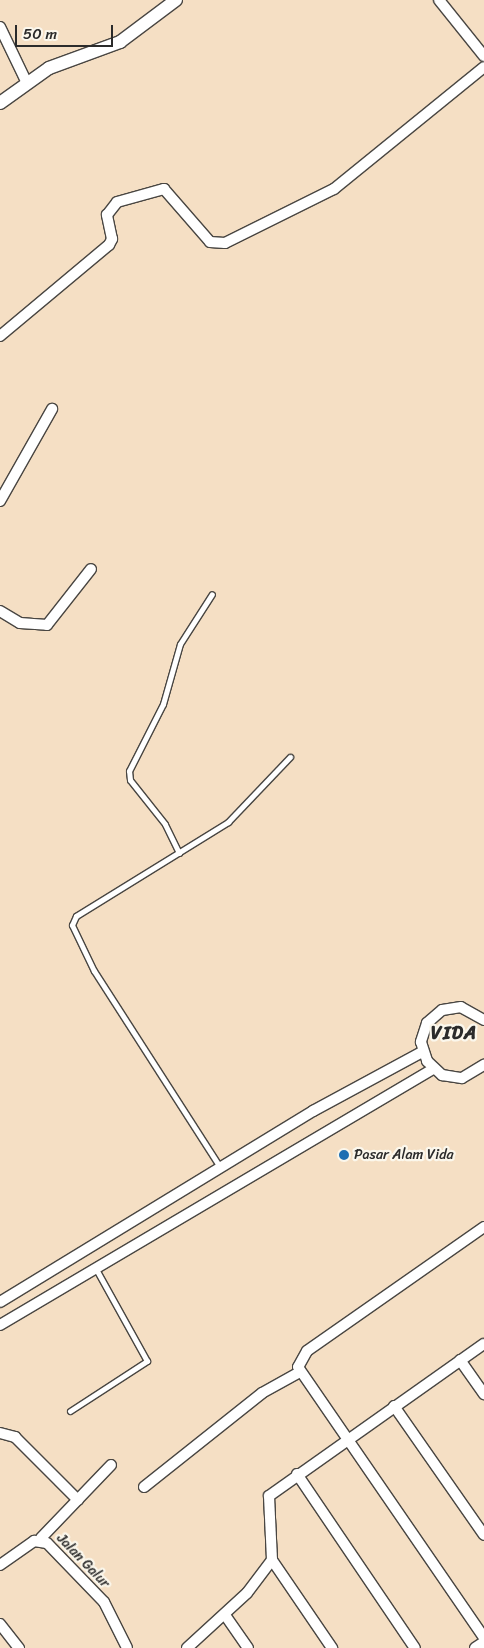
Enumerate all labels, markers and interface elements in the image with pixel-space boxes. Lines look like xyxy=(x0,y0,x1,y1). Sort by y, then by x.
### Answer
scale bar xyxy=(18,15,115,47)
text: 50 m xyxy=(23,21,57,47)
district label: VIDA xyxy=(430,1022,478,1044)
place label: Pasar Alam Vida xyxy=(354,1147,454,1163)
marker: Pasar Alam Vida xyxy=(338,1149,350,1161)
street label: Jalan Galur xyxy=(53,1530,113,1592)

